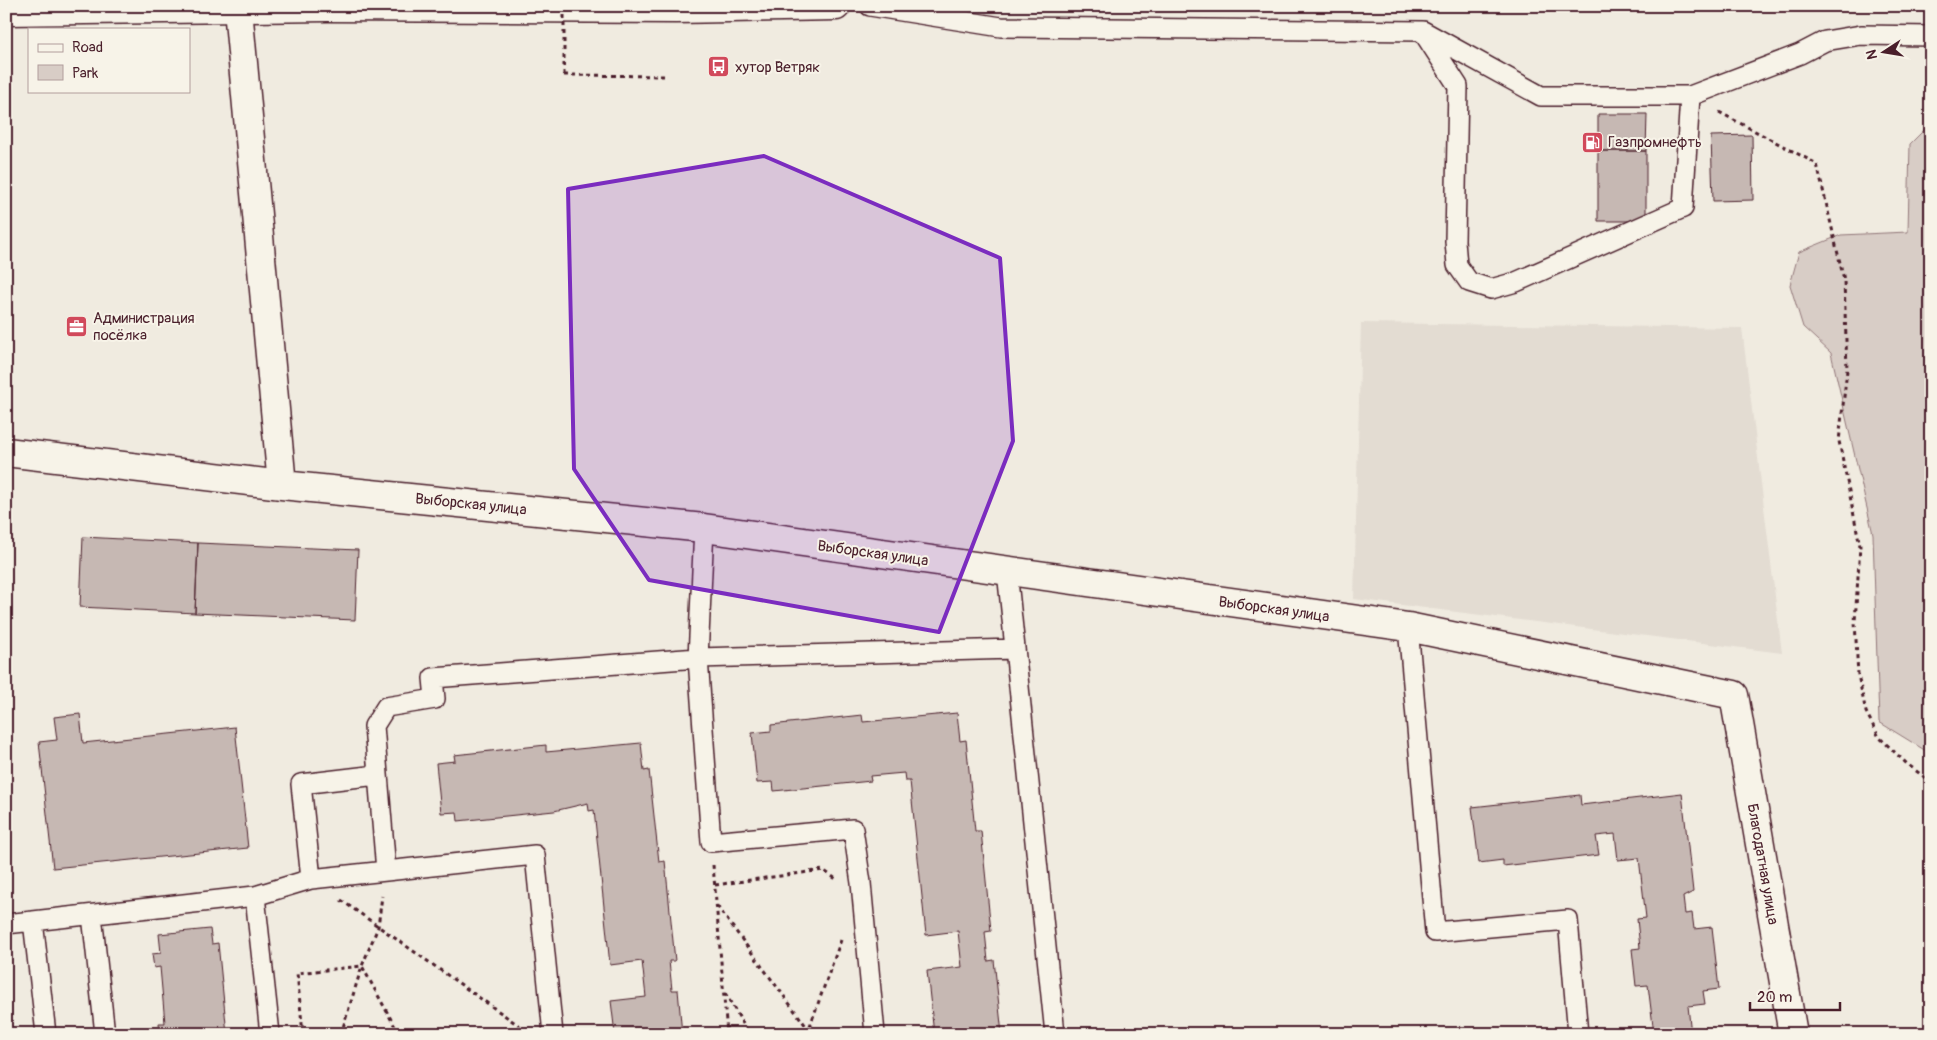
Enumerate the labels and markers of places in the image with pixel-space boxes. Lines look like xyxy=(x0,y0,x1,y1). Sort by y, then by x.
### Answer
bus stop icon: хутор Ветряк xyxy=(707,55,731,79)
place label: хутор Ветряк xyxy=(735,58,820,77)
fuel station icon: Газпромнефть xyxy=(1580,130,1604,154)
place label: Газпромнефть xyxy=(1608,133,1702,152)
place label: Администрация посёлка xyxy=(93,309,194,345)
office icon: Администрация посёлка xyxy=(65,315,89,339)

